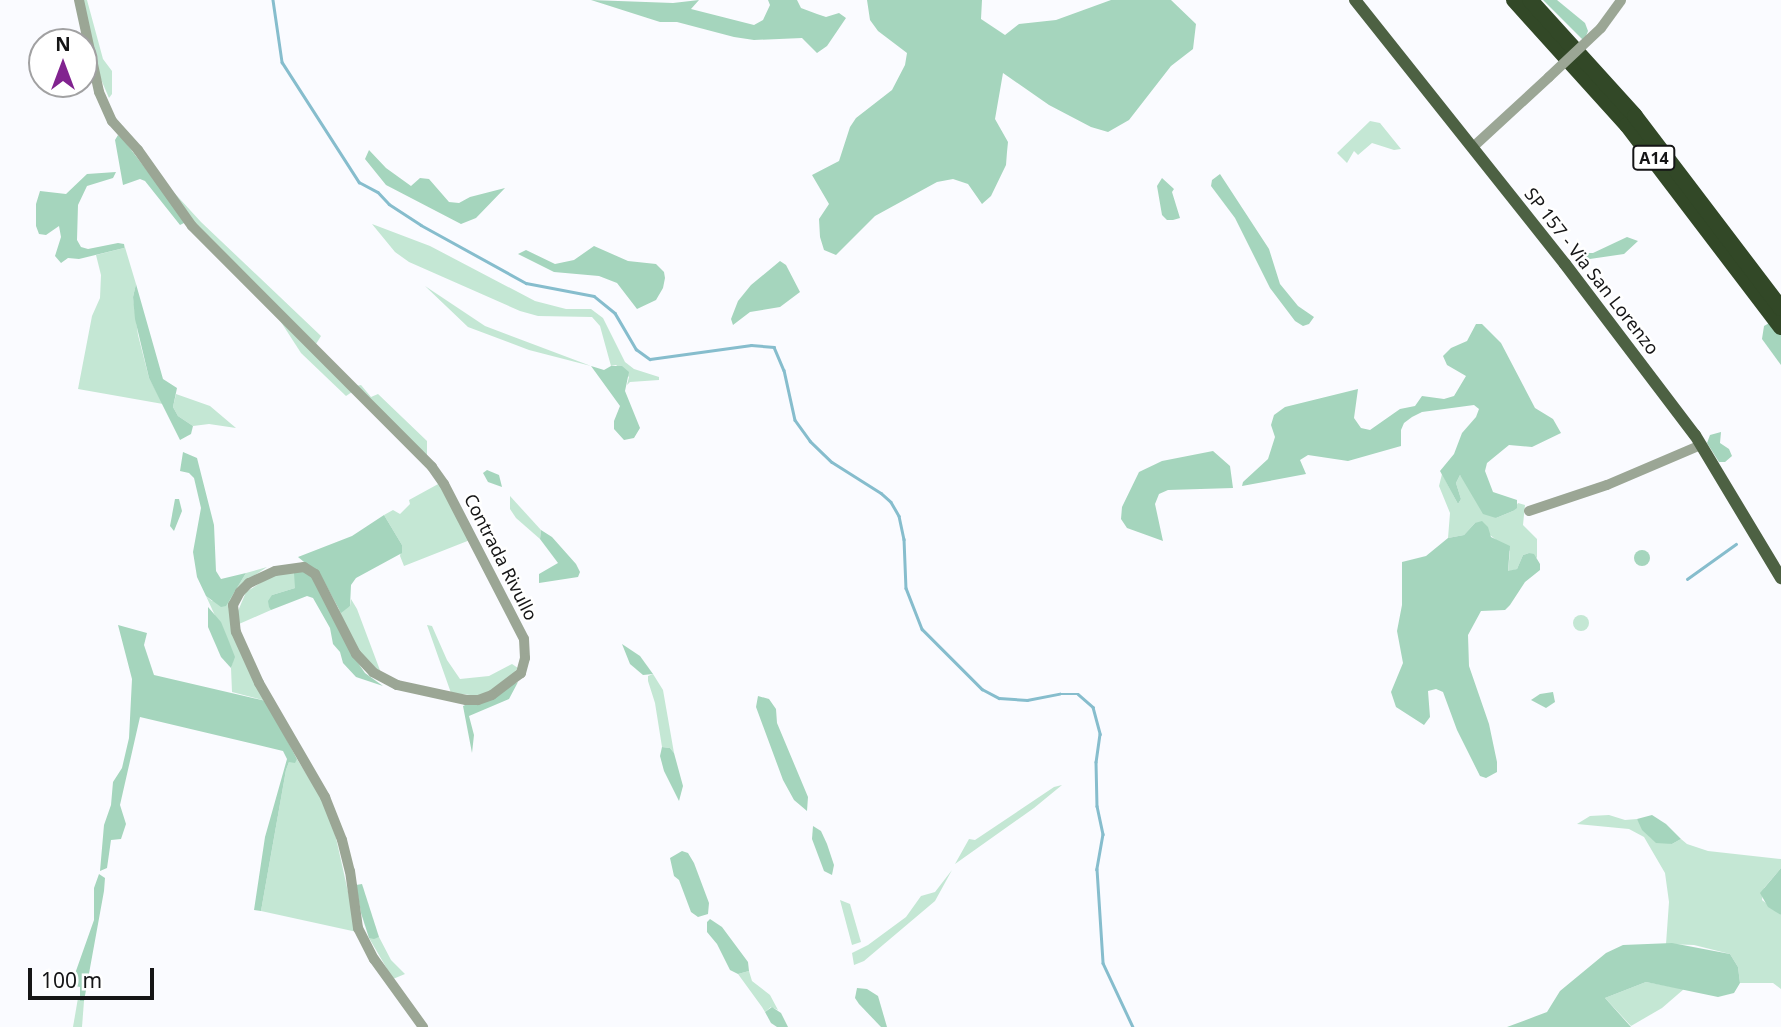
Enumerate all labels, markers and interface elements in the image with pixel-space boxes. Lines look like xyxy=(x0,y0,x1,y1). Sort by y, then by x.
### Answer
north arrow xyxy=(28,28,98,98)
text: N xyxy=(55,31,71,57)
road number: A14 xyxy=(1631,146,1677,170)
street label: SP 157 - Via San Lorenzo xyxy=(1520,183,1664,359)
street label: Contrada Rivullo xyxy=(460,490,542,624)
scale bar xyxy=(32,954,158,998)
text: 100 m xyxy=(41,966,102,994)

